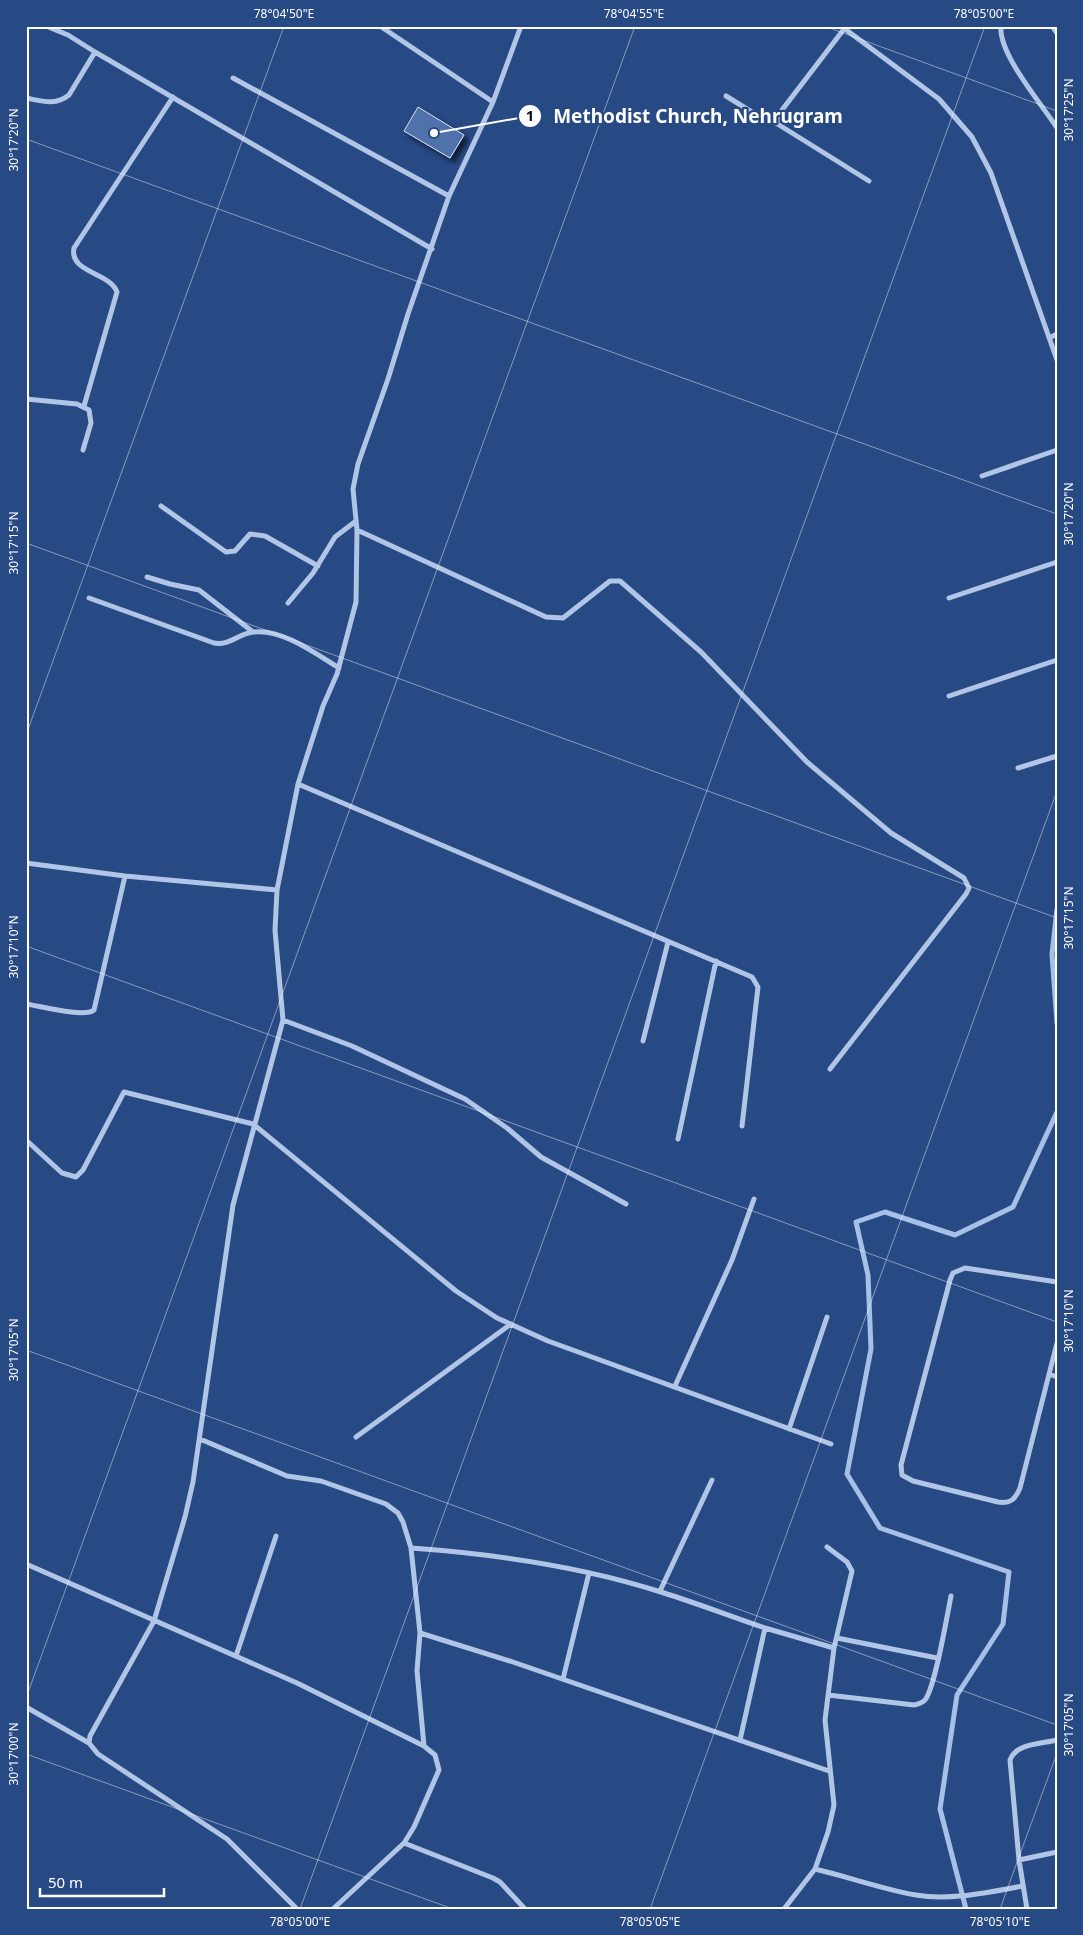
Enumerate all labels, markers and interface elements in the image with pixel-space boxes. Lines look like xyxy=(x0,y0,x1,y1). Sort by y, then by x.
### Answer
text: 78°04'50"E xyxy=(254,5,314,22)
text: 78°04'55"E xyxy=(604,5,664,22)
text: 78°05'00"E xyxy=(954,5,1014,22)
text: 30°17'25"N xyxy=(1060,78,1077,142)
callout: Methodist Church, Nehrugram xyxy=(518,99,852,133)
text: Methodist Church, Nehrugram xyxy=(553,103,843,129)
text: 1 xyxy=(526,105,534,125)
text: 30°17'20"N xyxy=(5,108,22,172)
text: 30°17'20"N xyxy=(1060,482,1077,546)
text: 30°17'15"N xyxy=(5,511,22,575)
text: 30°17'15"N xyxy=(1060,886,1077,950)
text: 30°17'10"N xyxy=(5,915,22,979)
text: 30°17'10"N xyxy=(1060,1289,1077,1353)
text: 30°17'05"N xyxy=(5,1318,22,1382)
text: 30°17'05"N xyxy=(1060,1693,1077,1757)
text: 30°17'00"N xyxy=(5,1722,22,1786)
scale bar xyxy=(40,1865,164,1897)
text: 50 m xyxy=(48,1872,83,1892)
text: 78°05'00"E xyxy=(270,1913,330,1930)
text: 78°05'05"E xyxy=(620,1913,680,1930)
text: 78°05'10"E xyxy=(970,1913,1030,1930)

